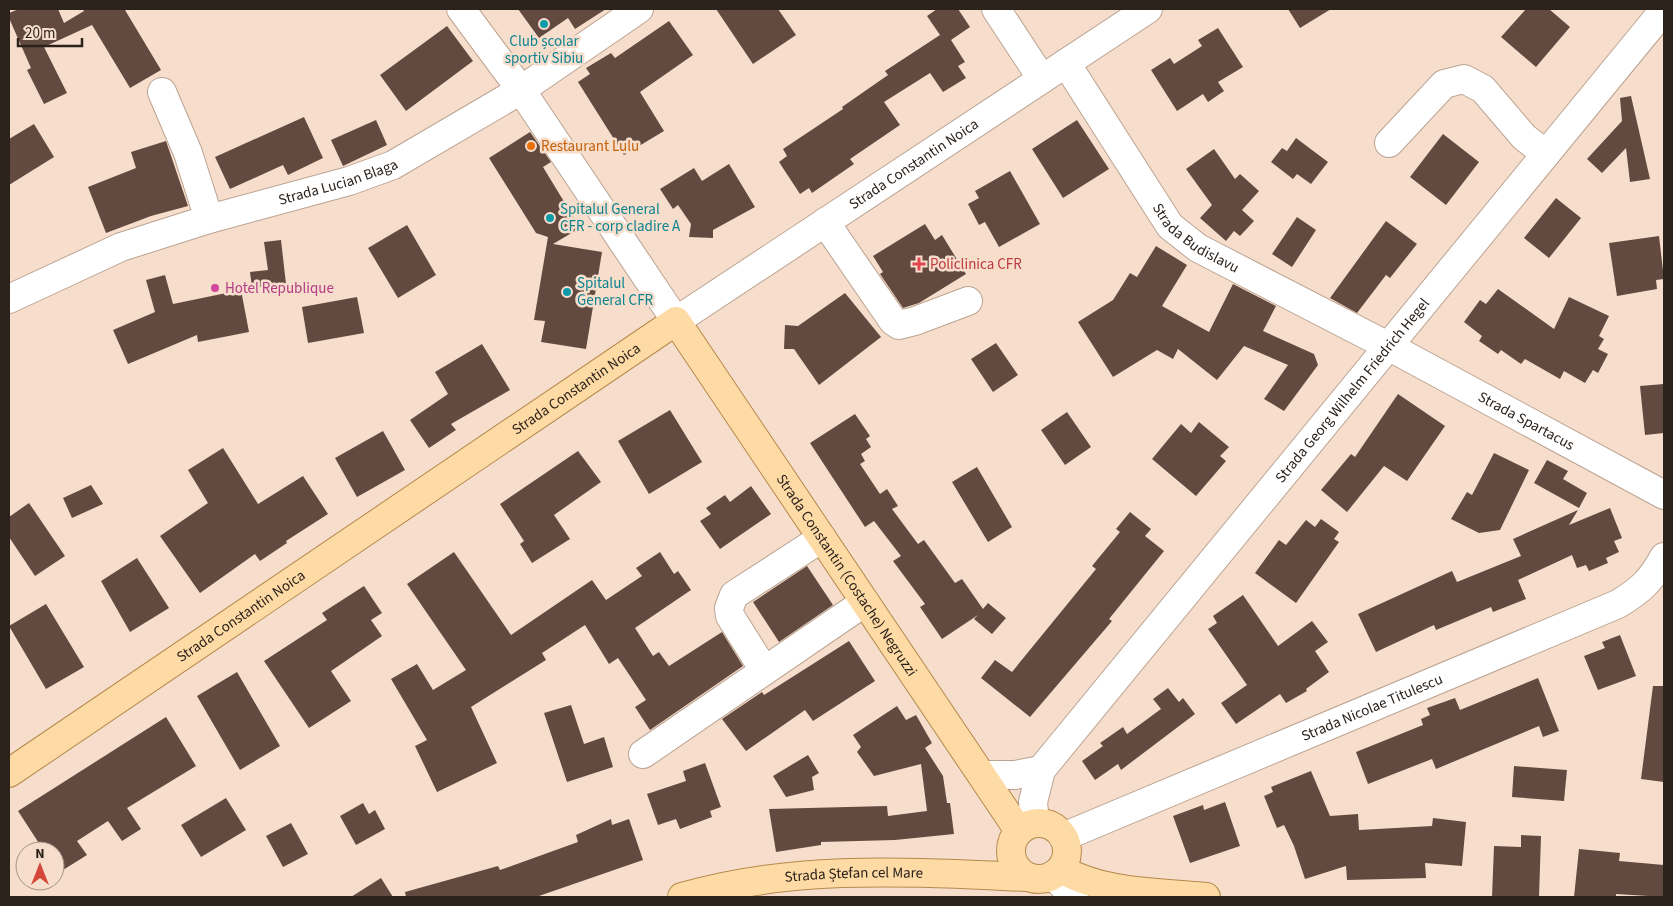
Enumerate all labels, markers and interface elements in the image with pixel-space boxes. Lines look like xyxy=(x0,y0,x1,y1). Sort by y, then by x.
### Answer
scale bar xyxy=(18,15,81,47)
marker: Club școlar sportiv Sibiu xyxy=(538,18,550,30)
text: 20 m xyxy=(25,23,55,44)
place label: Club școlar sportiv Sibiu xyxy=(505,31,583,69)
street label: Strada Constantin Noica xyxy=(845,113,983,214)
place label: Restaurant Lulu xyxy=(541,136,639,157)
marker: Restaurant Lulu xyxy=(525,140,537,152)
street label: Strada Lucian Blaga xyxy=(276,154,402,210)
place label: Spitalul General CFR - corp cladire A xyxy=(560,199,681,237)
street label: Strada Budislavu xyxy=(1148,199,1243,278)
marker: Spitalul General CFR - corp cladire A xyxy=(544,212,556,224)
place label: Policlinica CFR xyxy=(930,254,1022,275)
marker: Policlinica CFR xyxy=(912,257,926,271)
place label: Spitalul General CFR xyxy=(577,273,654,311)
place label: Hotel Republique xyxy=(225,278,334,299)
marker: Hotel Republique xyxy=(209,282,221,294)
marker: Spitalul General CFR xyxy=(561,286,573,298)
street label: Strada Georg Wilhelm Friedrich Hegel xyxy=(1270,293,1434,487)
street label: Strada Constantin Noica xyxy=(508,338,645,440)
street label: Strada Spartacus xyxy=(1474,386,1578,455)
street label: Strada Constantin (Costache) Negruzzi xyxy=(771,470,922,680)
street label: Strada Constantin Noica xyxy=(172,565,309,667)
street label: Strada Nicolae Titulescu xyxy=(1298,668,1446,746)
north arrow xyxy=(15,841,65,891)
text: N xyxy=(35,844,45,864)
street label: Strada Ștefan cel Mare xyxy=(784,862,923,888)

